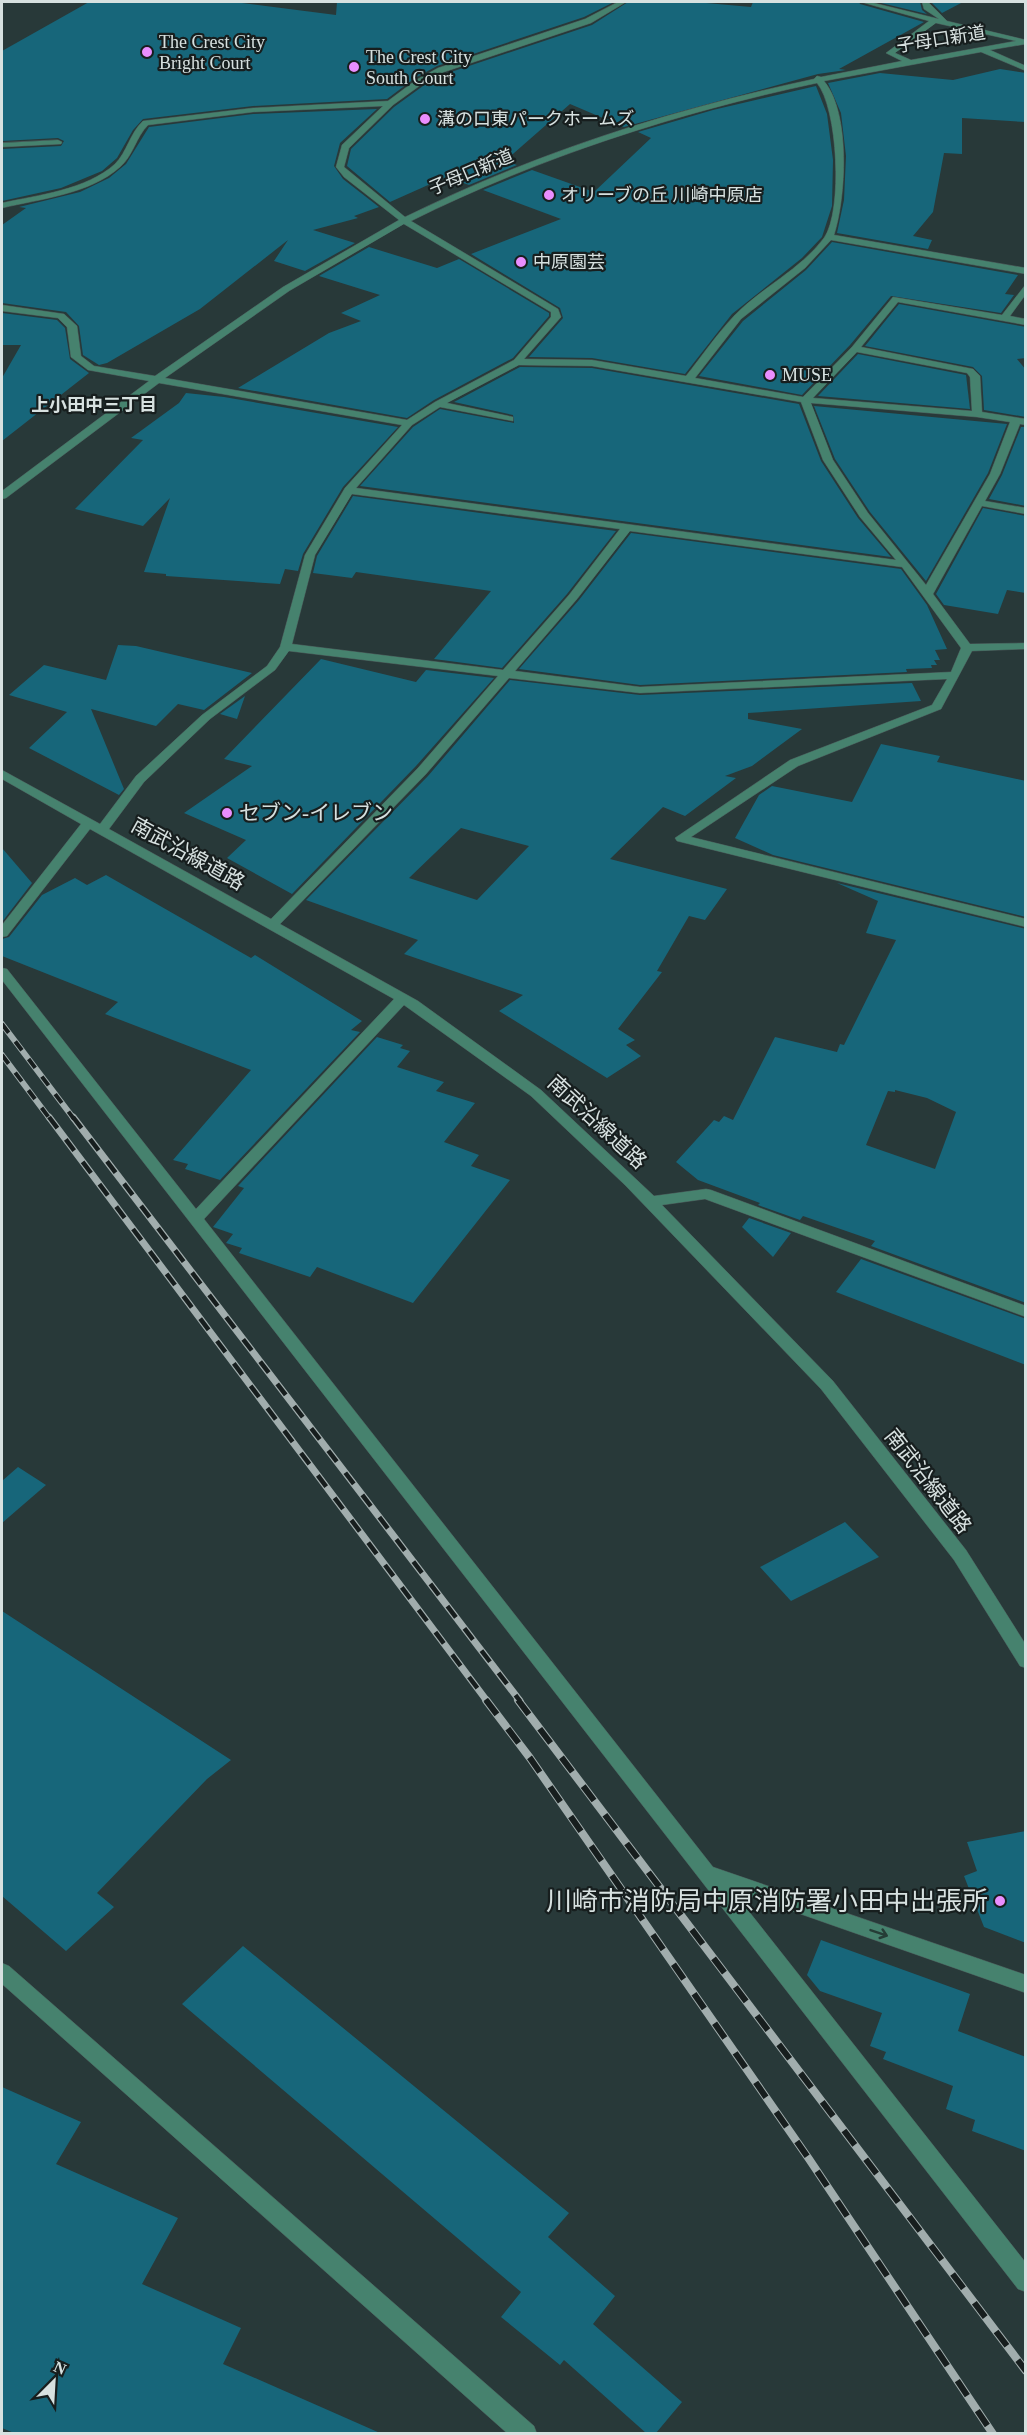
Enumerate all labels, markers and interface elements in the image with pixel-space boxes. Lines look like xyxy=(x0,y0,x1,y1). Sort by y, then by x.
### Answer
street label: 子母口新道 xyxy=(895,22,987,56)
place label: The Crest City Bright Court xyxy=(159,32,265,73)
marker: The Crest City Bright Court xyxy=(140,45,154,59)
place label: The Crest City South Court xyxy=(366,47,472,88)
marker: The Crest City South Court xyxy=(347,60,361,74)
place label: 溝の口東パークホームズ xyxy=(437,109,634,129)
marker: 溝の口東パークホームズ xyxy=(418,112,432,126)
street label: 子母口新道 xyxy=(426,145,516,199)
place label: オリーブの丘 川崎中原店 xyxy=(561,185,762,205)
marker: オリーブの丘 川崎中原店 xyxy=(542,188,556,202)
place label: 中原園芸 xyxy=(533,252,605,272)
marker: 中原園芸 xyxy=(514,255,528,269)
place label: MUSE xyxy=(782,365,832,385)
marker: MUSE xyxy=(763,368,777,382)
district label: 上小田中三丁目 xyxy=(31,395,157,415)
place label: セブン-イレブン xyxy=(239,801,393,825)
marker: セブン-イレブン xyxy=(220,806,234,820)
street label: 南武沿線道路 xyxy=(127,813,249,895)
street label: 南武沿線道路 xyxy=(543,1070,651,1174)
street label: 南武沿線道路 xyxy=(880,1424,976,1538)
place label: 川崎市消防局中原消防署小田中出張所 xyxy=(546,1887,988,1916)
marker: 川崎市消防局中原消防署小田中出張所 xyxy=(993,1894,1007,1908)
one-way arrow xyxy=(869,1928,888,1939)
north arrow xyxy=(24,2351,84,2411)
text: N xyxy=(51,2358,69,2378)

